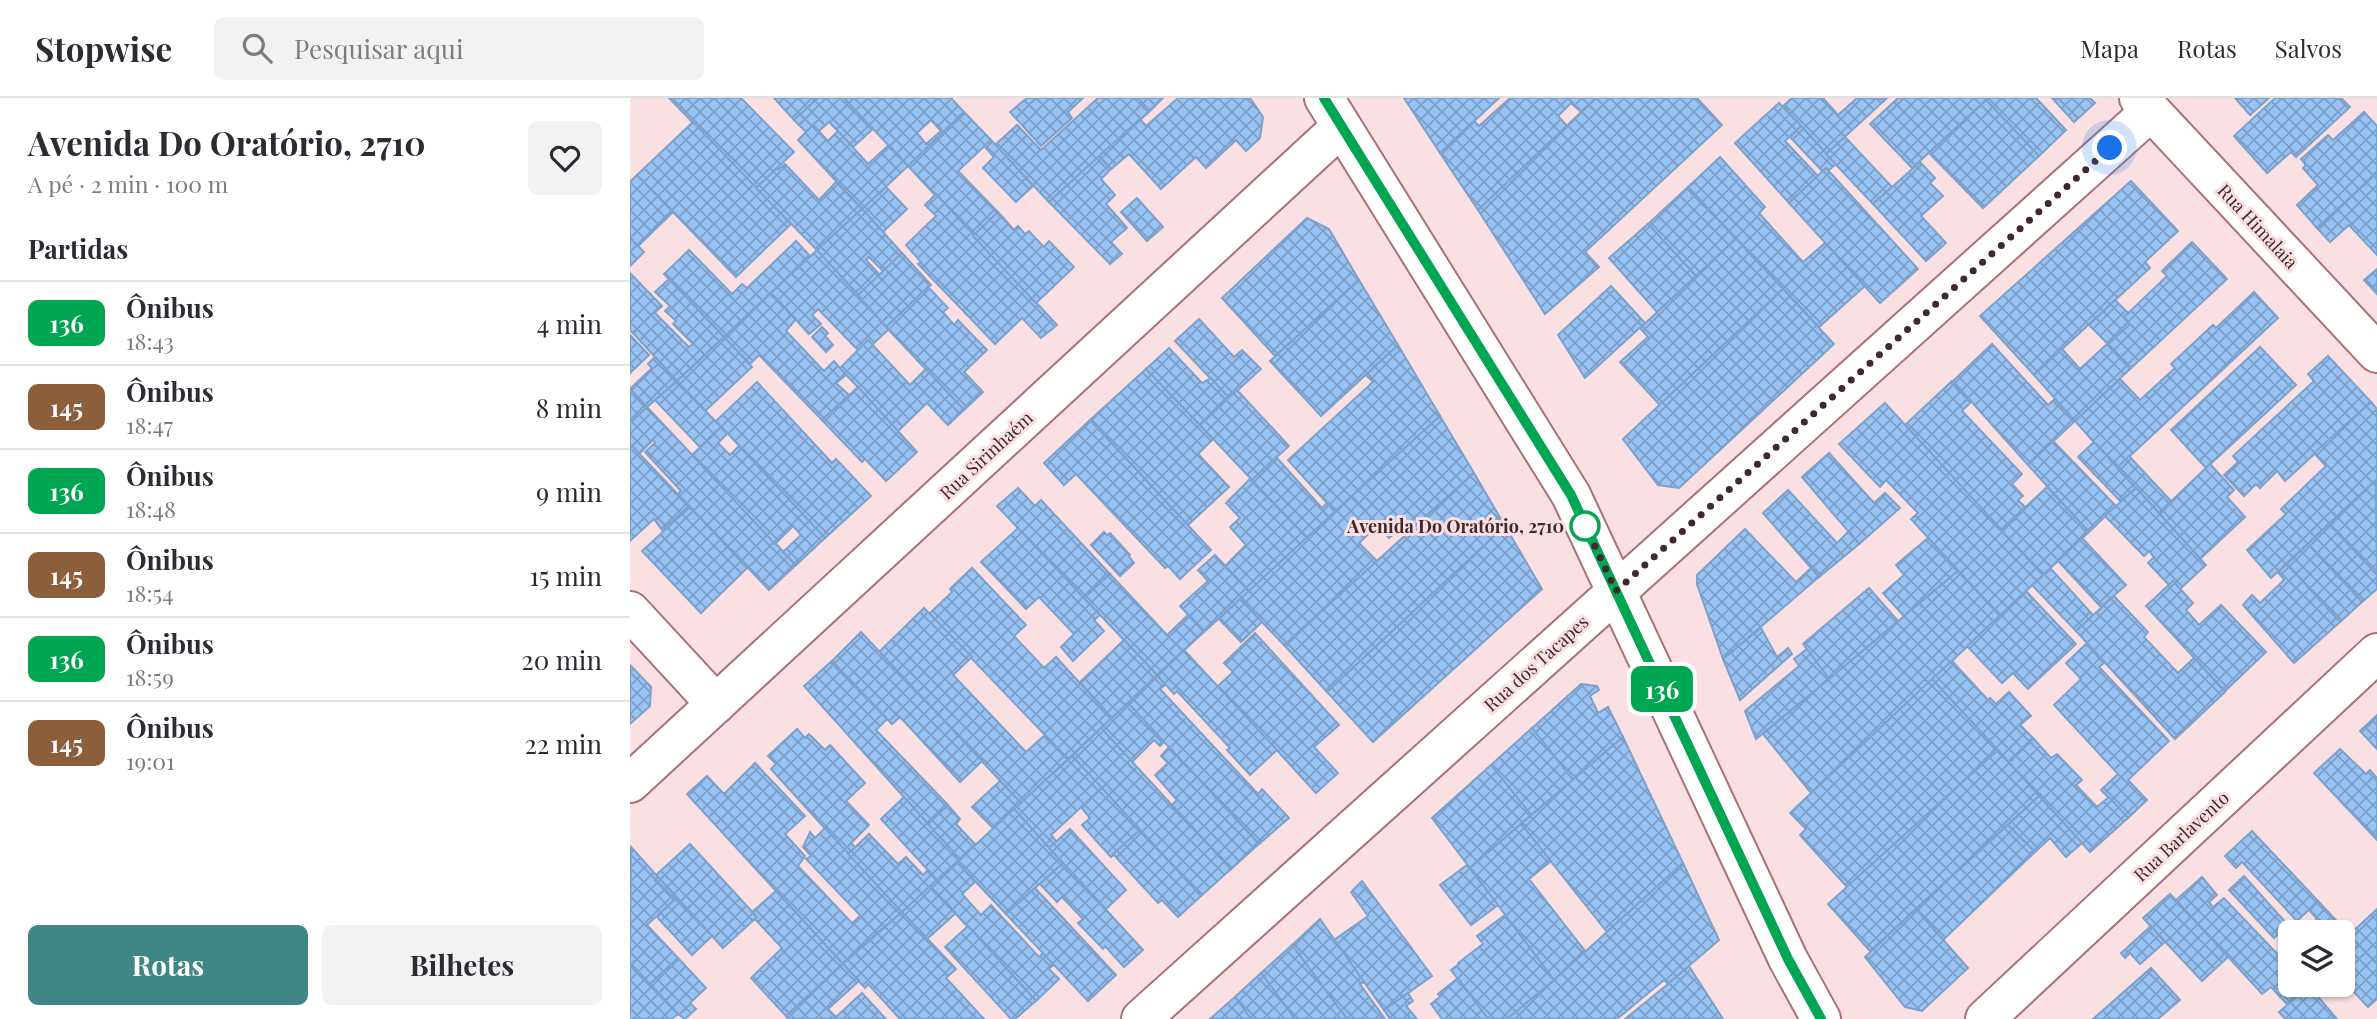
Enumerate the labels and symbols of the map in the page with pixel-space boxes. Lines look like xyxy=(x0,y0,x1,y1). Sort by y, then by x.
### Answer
your location xyxy=(2092,130,2127,165)
street label: Rua Himalaia xyxy=(2213,178,2303,274)
street label: Rua Sirinhaém xyxy=(934,406,1038,504)
marker: Avenida Do Oratório, 2710 xyxy=(1570,511,1600,541)
place label: Avenida Do Oratório, 2710 xyxy=(1346,514,1564,538)
street label: Rua dos Tacapes xyxy=(1479,610,1593,716)
line badge: 136 xyxy=(1622,666,1702,712)
street label: Rua Barlavento xyxy=(2128,786,2234,886)

